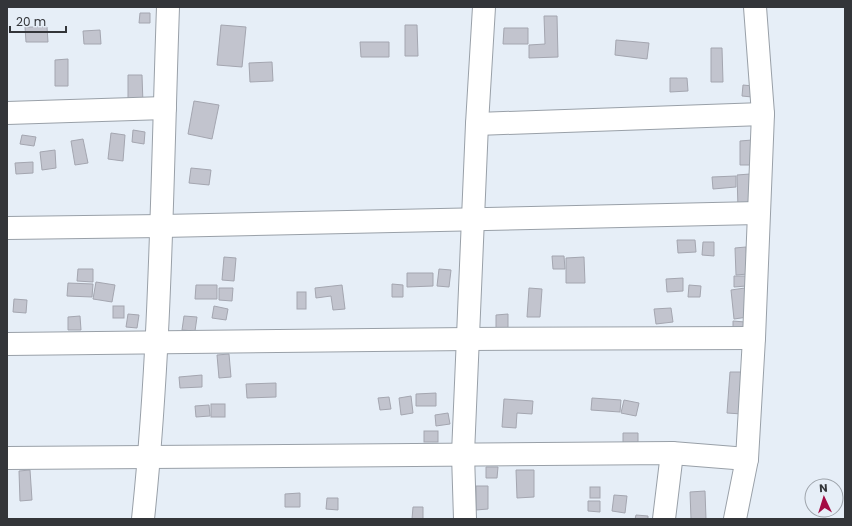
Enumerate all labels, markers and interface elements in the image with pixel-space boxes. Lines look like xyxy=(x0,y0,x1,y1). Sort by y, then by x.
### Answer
scale bar xyxy=(10,8,66,34)
text: 20 m xyxy=(16,13,46,30)
north arrow xyxy=(804,478,844,518)
text: N xyxy=(819,480,828,496)

